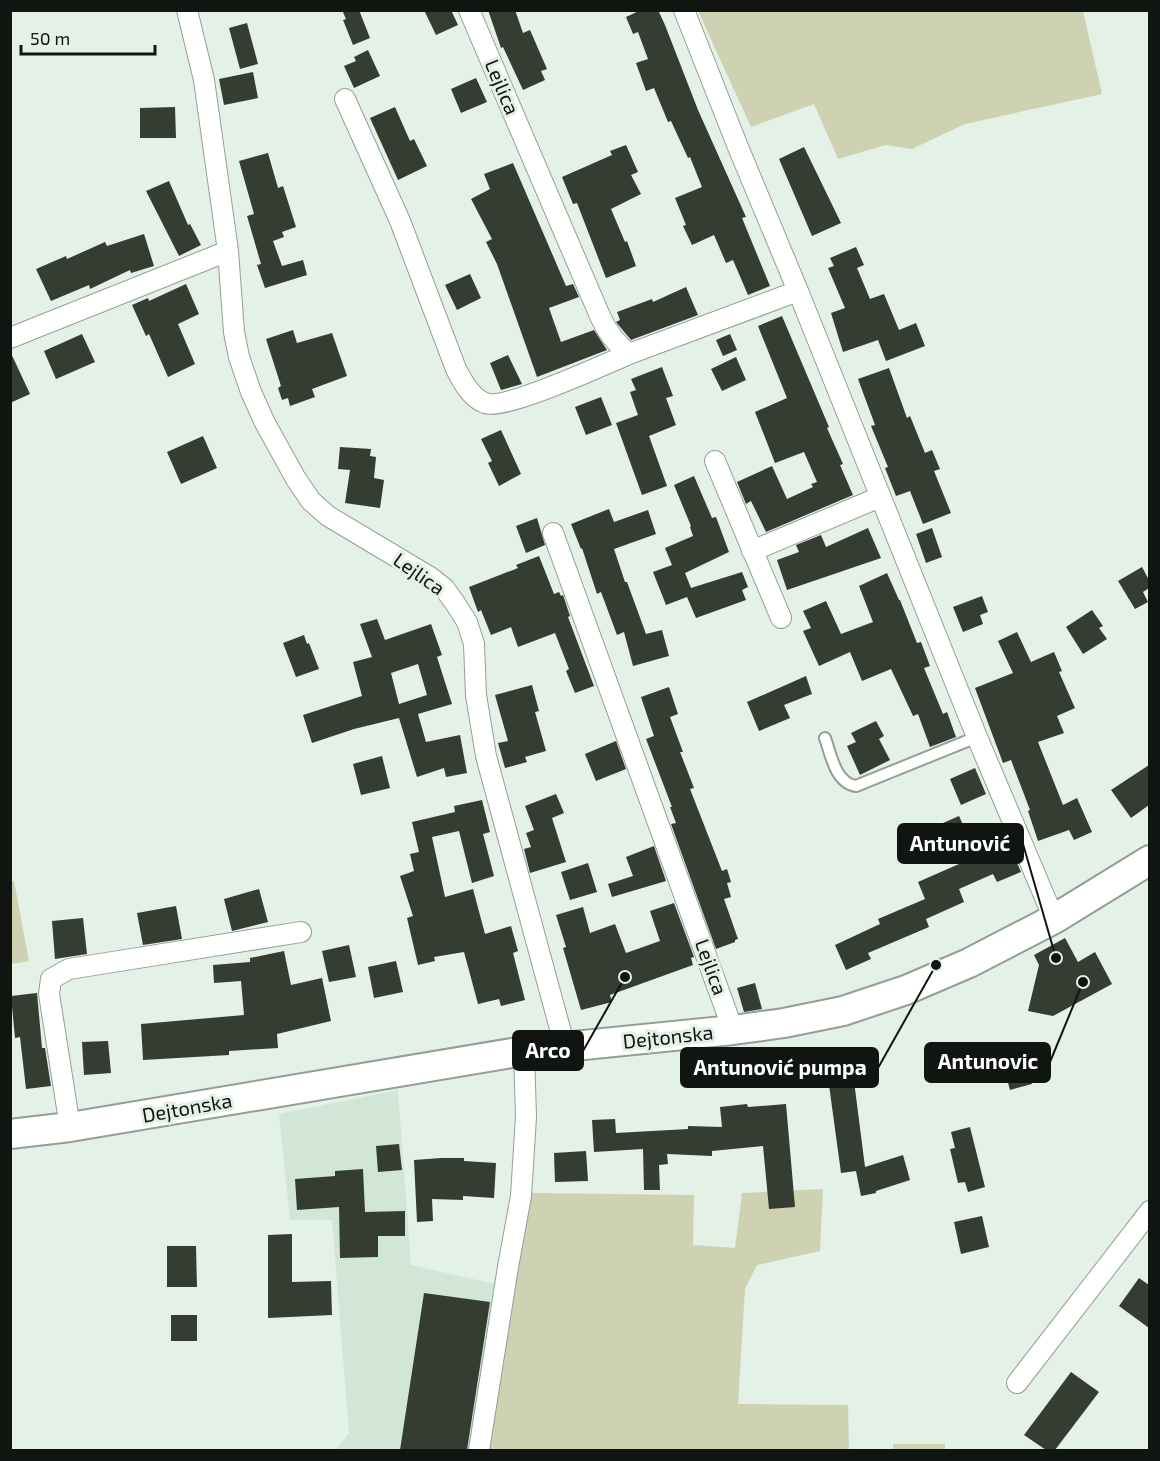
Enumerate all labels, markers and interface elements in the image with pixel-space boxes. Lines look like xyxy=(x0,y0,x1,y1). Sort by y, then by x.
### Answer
scale bar xyxy=(21,18,154,56)
text: 50 m xyxy=(30,27,70,49)
street label: Lejlica xyxy=(481,55,525,118)
street label: Lejlica xyxy=(389,547,450,600)
callout: Antunović xyxy=(898,824,1023,863)
text: Antunović xyxy=(910,830,1011,855)
street label: Lejlica xyxy=(691,935,733,998)
street label: Dejtonska xyxy=(621,1019,714,1053)
callout: Arco xyxy=(513,1031,583,1070)
text: Arco xyxy=(525,1037,571,1062)
callout: Antunovic xyxy=(925,1043,1050,1082)
callout: Antunović pumpa xyxy=(681,1048,878,1087)
text: Antunovic xyxy=(938,1048,1039,1073)
text: Antunović pumpa xyxy=(693,1054,867,1079)
street label: Dejtonska xyxy=(140,1087,234,1127)

